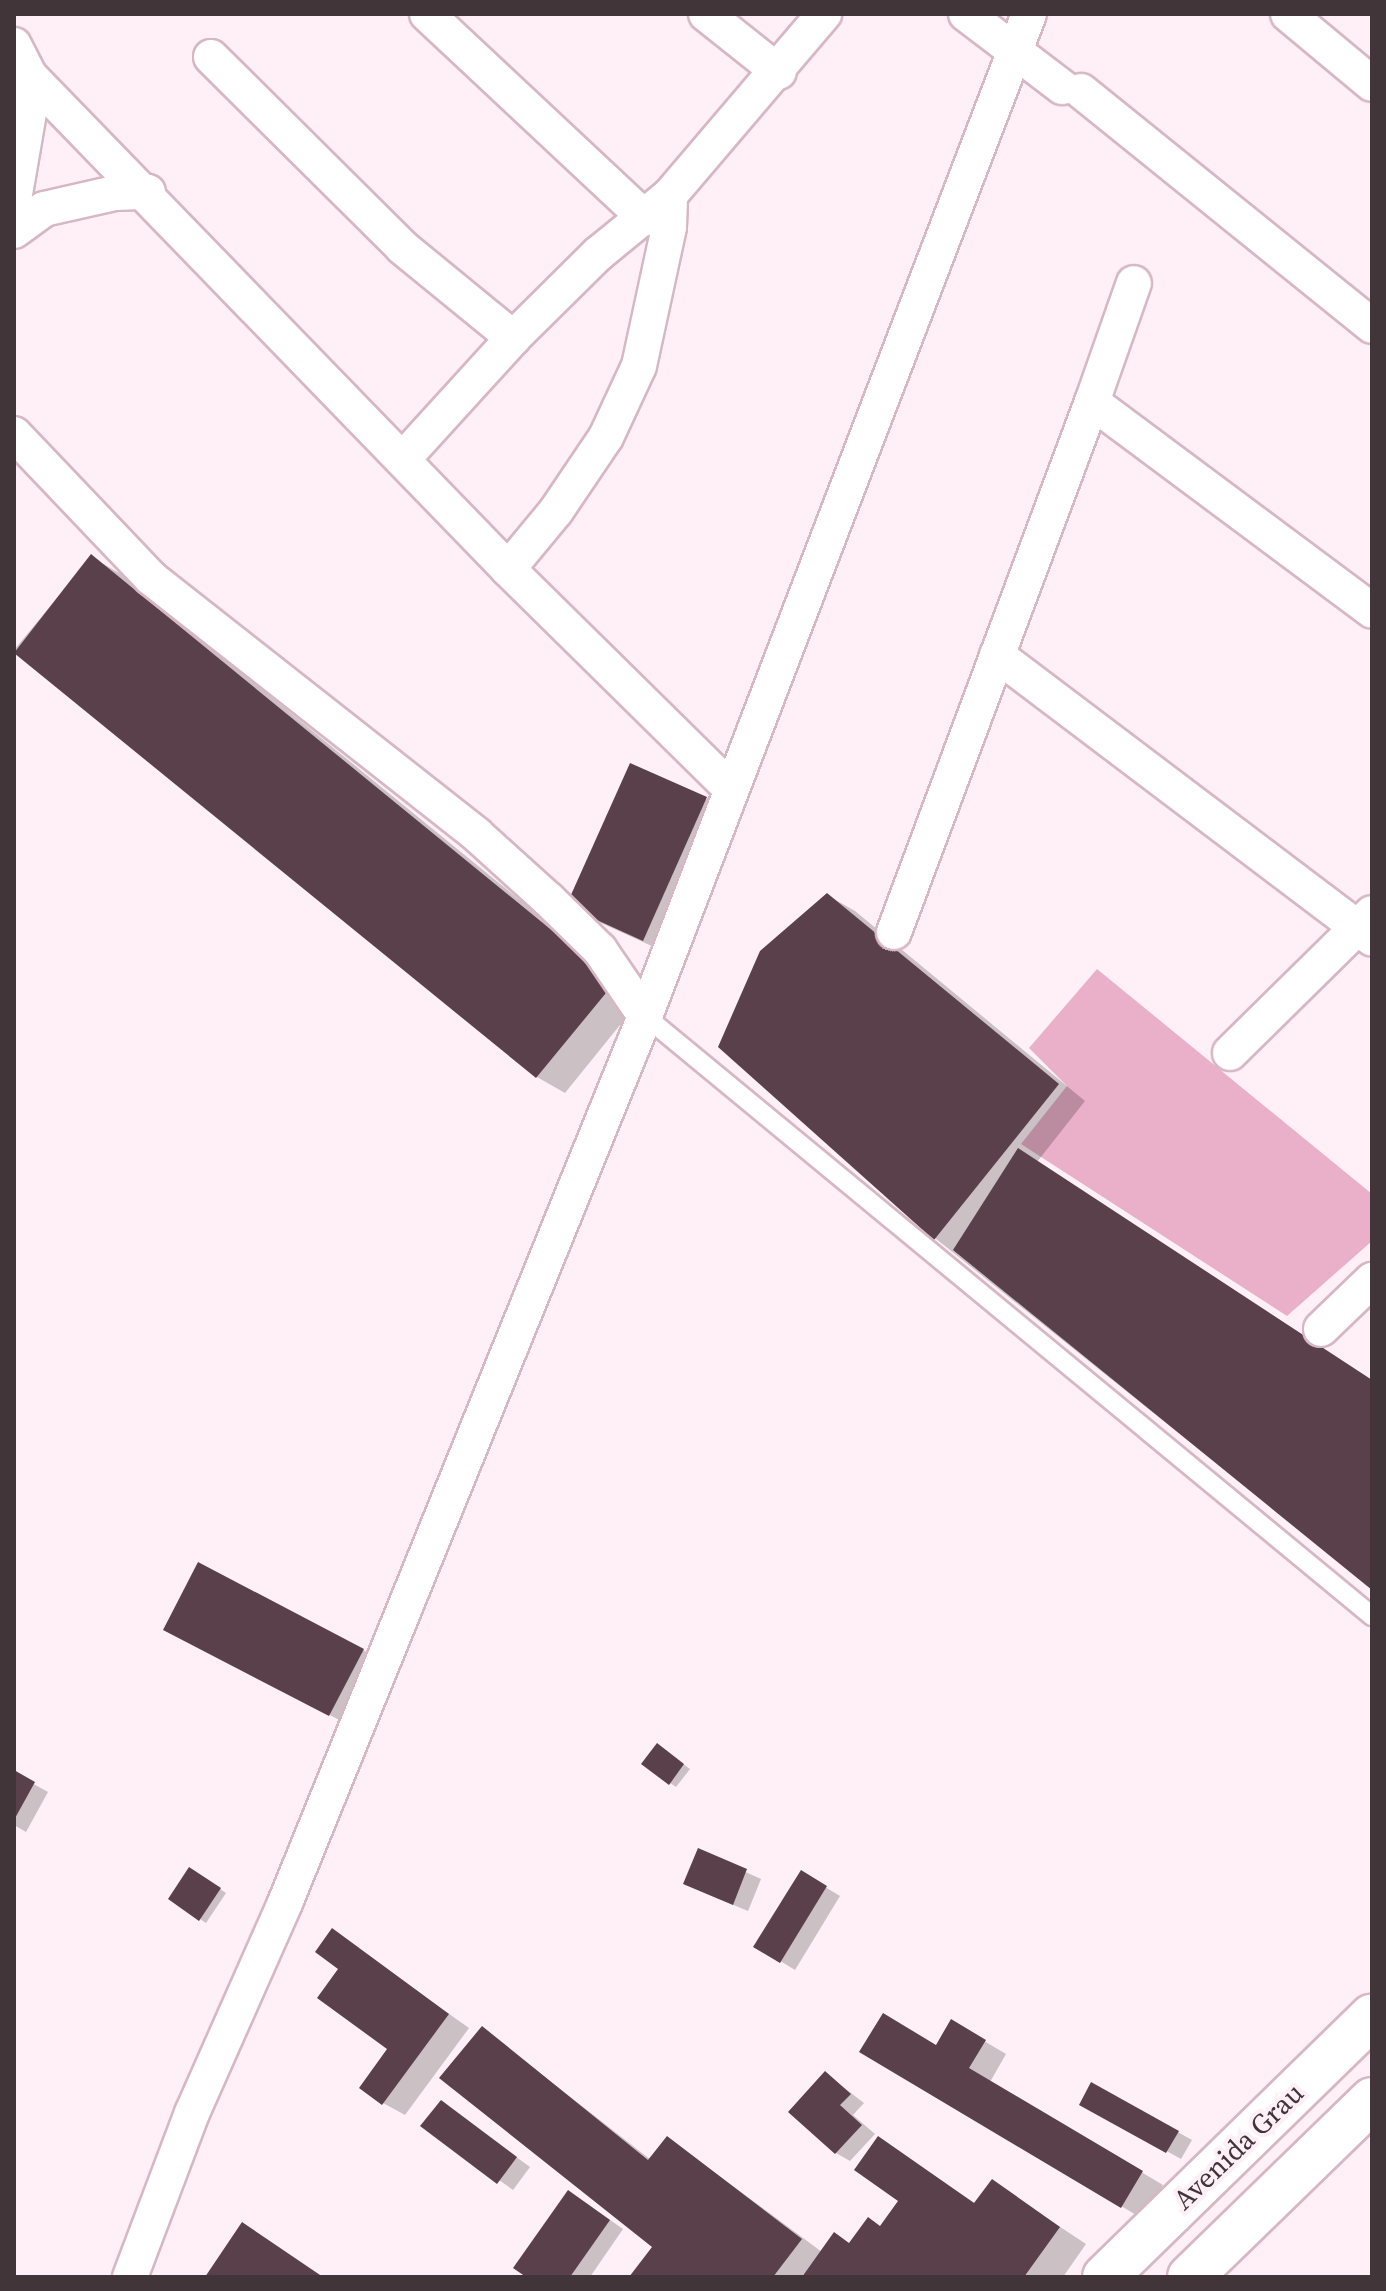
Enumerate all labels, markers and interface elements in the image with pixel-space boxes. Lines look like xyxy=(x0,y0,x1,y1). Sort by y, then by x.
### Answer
street label: Avenida Grau xyxy=(1166,2076,1310,2216)

